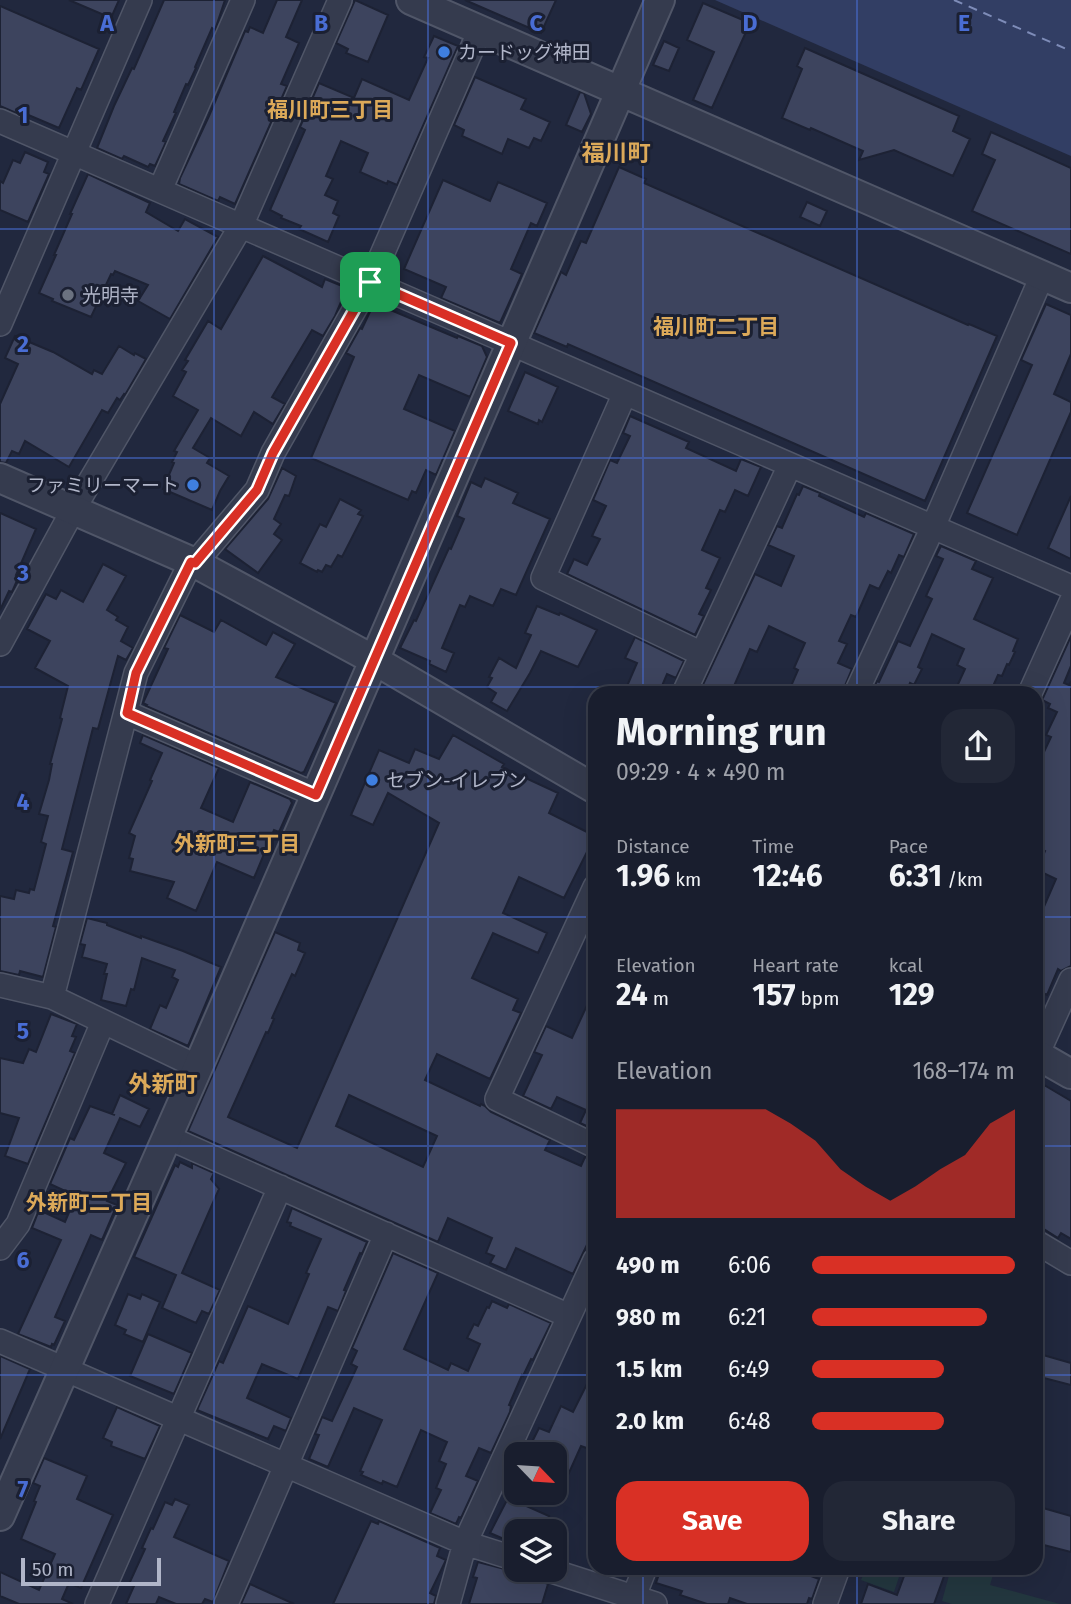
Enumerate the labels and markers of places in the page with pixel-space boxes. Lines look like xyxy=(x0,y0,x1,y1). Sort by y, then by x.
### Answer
place label: カードッグ神田 xyxy=(458,41,591,64)
marker: カードッグ神田 xyxy=(436,44,452,60)
pin xyxy=(340,252,400,312)
place label: 光明寺 xyxy=(82,284,139,307)
marker: 光明寺 xyxy=(60,287,76,303)
place label: ファミリーマート xyxy=(27,474,179,497)
marker: ファミリーマート xyxy=(185,477,201,493)
place label: セブン-イレブン xyxy=(386,769,527,792)
marker: セブン-イレブン xyxy=(364,772,380,788)

